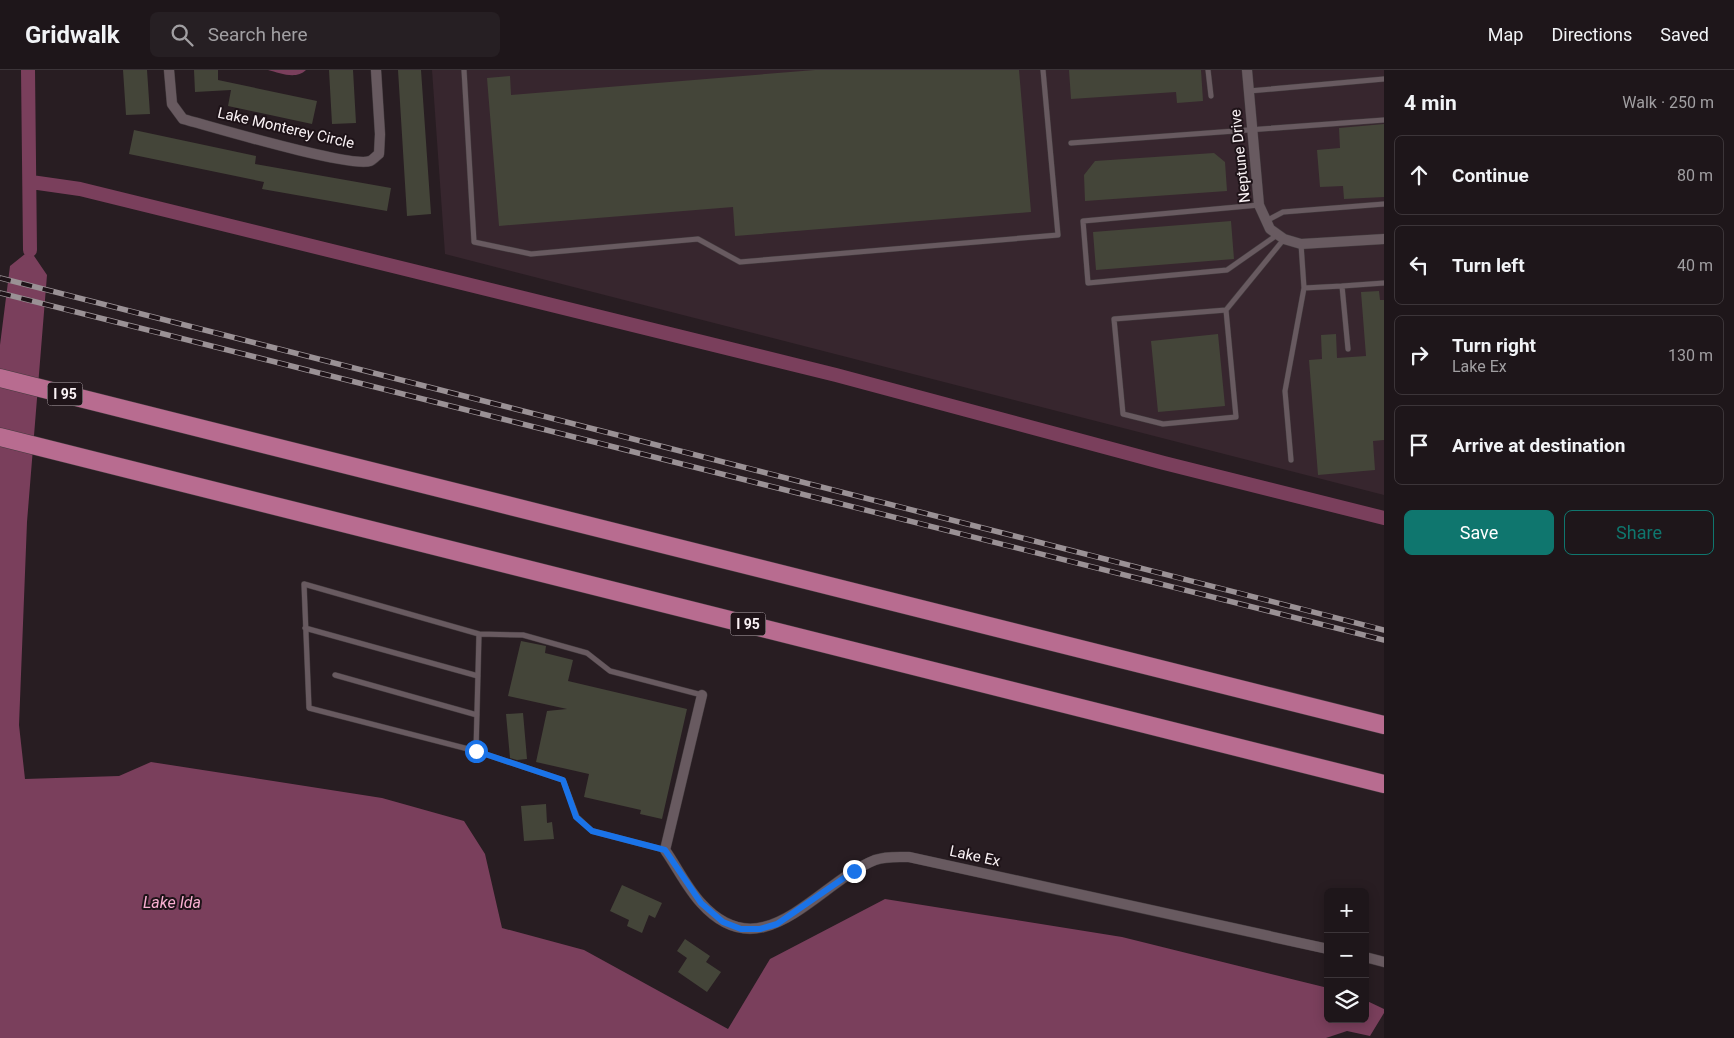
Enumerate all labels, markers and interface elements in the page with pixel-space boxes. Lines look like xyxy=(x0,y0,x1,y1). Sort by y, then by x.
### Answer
search box xyxy=(150,12,500,57)
text: Gridwalk xyxy=(25,21,120,49)
icon: search xyxy=(168,21,196,49)
text: Search here xyxy=(208,23,308,46)
text: Map xyxy=(1488,24,1523,45)
text: Directions xyxy=(1551,24,1632,45)
text: Saved xyxy=(1660,24,1709,45)
text: 4 min xyxy=(1404,91,1457,115)
text: Walk · 250 m xyxy=(1622,93,1714,112)
street label: Lake Monterey Circle xyxy=(216,104,356,152)
street label: Neptune Drive xyxy=(1226,108,1254,204)
icon: ahead xyxy=(1405,161,1433,189)
text: Continue xyxy=(1452,164,1529,187)
text: 80 m xyxy=(1677,166,1713,185)
icon: left xyxy=(1405,251,1433,279)
text: Turn left xyxy=(1452,254,1525,277)
text: 40 m xyxy=(1677,256,1713,275)
text: Turn right xyxy=(1452,334,1536,357)
icon: right xyxy=(1405,341,1433,369)
text: 130 m xyxy=(1668,346,1713,365)
text: Lake Ex xyxy=(1452,357,1507,376)
road number: I 95 xyxy=(48,382,82,406)
icon: arrive xyxy=(1405,431,1433,459)
text: Arrive at destination xyxy=(1452,434,1625,457)
button: Save xyxy=(1404,510,1554,555)
button: Share xyxy=(1564,510,1714,555)
road number: I 95 xyxy=(730,612,766,636)
route start xyxy=(465,740,488,763)
street label: Lake Ex xyxy=(948,842,1003,870)
route end xyxy=(843,860,866,883)
map controls xyxy=(1324,888,1369,1023)
button: + xyxy=(1324,888,1369,933)
water label: Lake Ida xyxy=(143,893,201,912)
button: − xyxy=(1324,933,1369,978)
button: layers xyxy=(1324,978,1369,1023)

